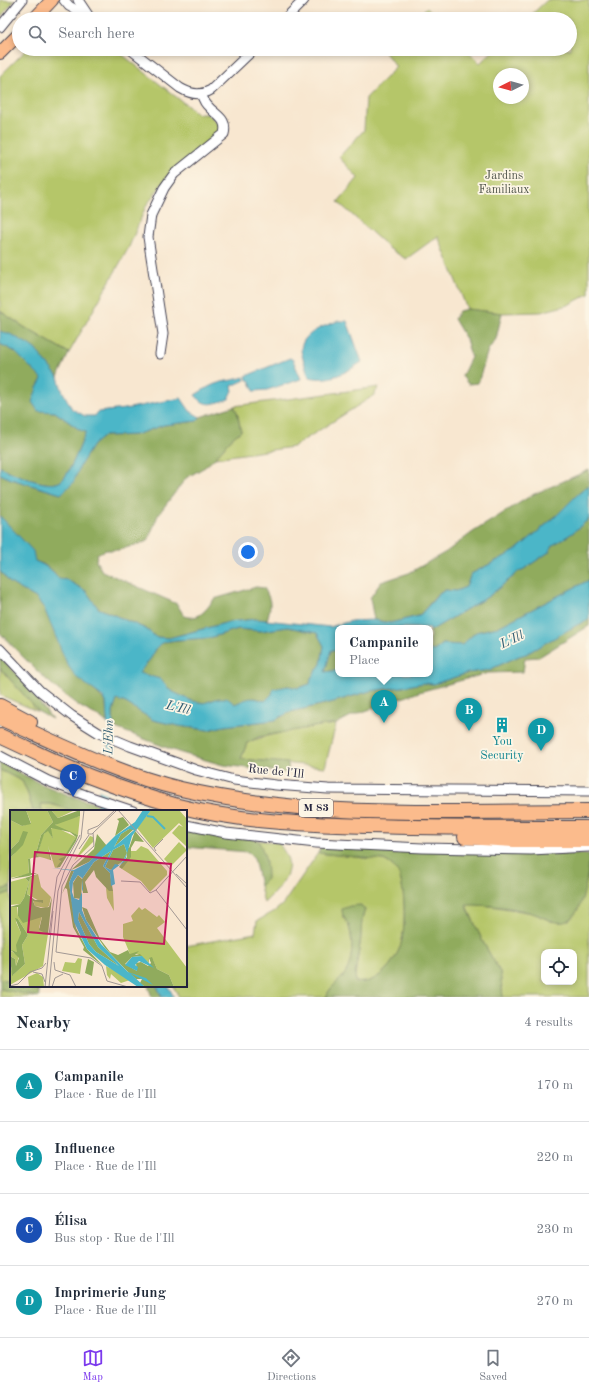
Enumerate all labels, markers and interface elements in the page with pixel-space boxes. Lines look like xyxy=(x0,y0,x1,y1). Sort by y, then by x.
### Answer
search box xyxy=(12,12,577,56)
icon: search xyxy=(26,23,48,45)
text: Search here xyxy=(58,27,135,42)
north arrow xyxy=(493,68,529,104)
park label: Jardins Familiaux xyxy=(478,170,530,196)
your location xyxy=(238,542,258,562)
popup xyxy=(335,625,433,677)
water label: L'Ill xyxy=(497,629,526,652)
text: Campanile xyxy=(349,636,419,651)
text: Place xyxy=(349,654,380,667)
pin: A xyxy=(371,690,397,723)
water label: L'Ill xyxy=(163,698,192,717)
pin: B xyxy=(456,698,482,731)
building icon: You Security xyxy=(493,716,511,734)
pin: D xyxy=(528,718,554,751)
water label: L'Ehn xyxy=(102,719,116,756)
place label: You Security xyxy=(480,736,524,762)
street label: Rue de l'Ill xyxy=(247,763,305,781)
pin: C xyxy=(60,764,86,797)
road number: M 83 xyxy=(299,799,333,817)
inset map xyxy=(10,810,187,987)
map controls xyxy=(541,949,577,985)
button: locate xyxy=(541,949,577,985)
text: Nearby xyxy=(16,1015,71,1032)
text: 4 results xyxy=(524,1016,573,1029)
text: Campanile xyxy=(54,1070,124,1085)
text: A xyxy=(24,1079,34,1092)
text: 170 m xyxy=(536,1079,573,1092)
text: Place · Rue de l'Ill xyxy=(54,1088,156,1101)
text: Influence xyxy=(54,1142,115,1157)
text: B xyxy=(24,1151,34,1164)
text: 220 m xyxy=(536,1151,573,1164)
text: Place · Rue de l'Ill xyxy=(54,1160,156,1173)
text: Élisa xyxy=(54,1214,87,1229)
text: C xyxy=(25,1223,33,1236)
text: 230 m xyxy=(536,1223,573,1236)
text: Bus stop · Rue de l'Ill xyxy=(54,1232,175,1245)
text: Imprimerie Jung xyxy=(54,1286,166,1301)
text: D xyxy=(24,1295,34,1308)
text: 270 m xyxy=(536,1295,573,1308)
text: Place · Rue de l'Ill xyxy=(54,1304,156,1317)
tab: Map xyxy=(82,1347,104,1385)
tab: Directions xyxy=(267,1347,316,1385)
tab: Saved xyxy=(479,1347,507,1385)

